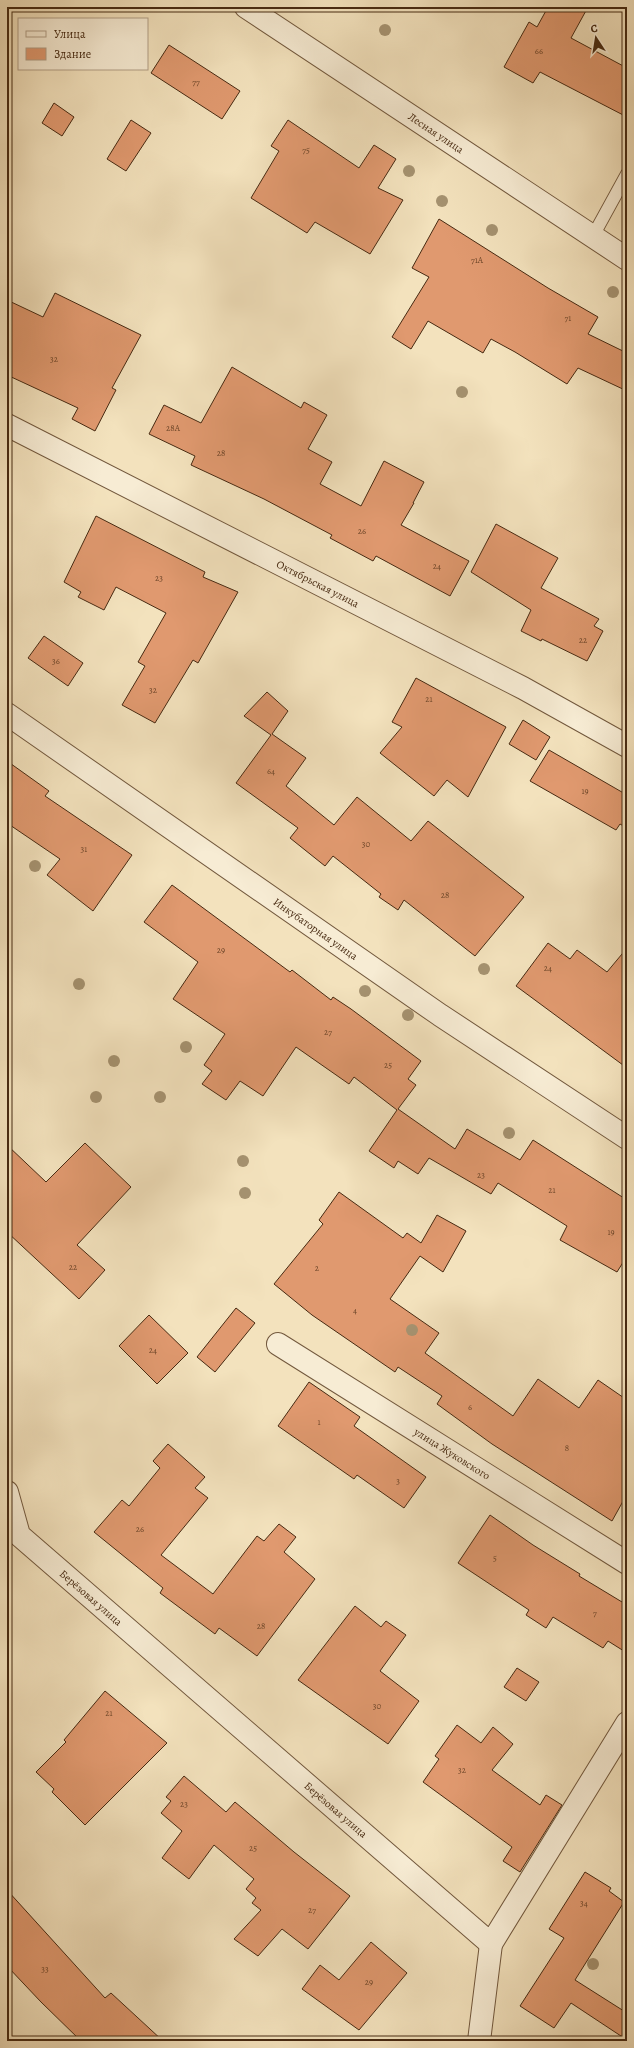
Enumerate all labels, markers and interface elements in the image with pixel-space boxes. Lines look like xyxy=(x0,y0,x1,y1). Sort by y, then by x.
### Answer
legend xyxy=(18,18,148,70)
north arrow xyxy=(576,18,616,58)
text: С xyxy=(589,21,599,37)
text: Улица xyxy=(54,26,86,42)
house number: 66 xyxy=(535,45,543,57)
text: Здание xyxy=(54,46,91,62)
house number: 77 xyxy=(192,76,200,88)
street label: Лесная улица xyxy=(405,109,467,158)
house number: 75 xyxy=(302,144,310,156)
house number: 71А xyxy=(471,254,484,266)
house number: 71 xyxy=(565,312,571,324)
house number: 32 xyxy=(50,353,59,365)
house number: 28А xyxy=(166,422,181,434)
house number: 28 xyxy=(217,447,225,459)
house number: 26 xyxy=(358,525,366,537)
street label: Октябрьская улица xyxy=(274,557,362,612)
house number: 24 xyxy=(433,560,441,572)
house number: 23 xyxy=(155,572,163,584)
house number: 22 xyxy=(579,634,588,646)
house number: 36 xyxy=(52,655,60,667)
house number: 32 xyxy=(149,684,158,696)
house number: 21 xyxy=(425,693,433,705)
house number: 64 xyxy=(267,765,275,777)
house number: 19 xyxy=(581,785,589,797)
house number: 30 xyxy=(362,838,370,850)
house number: 31 xyxy=(81,843,87,855)
house number: 28 xyxy=(441,889,449,901)
street label: Инкубаторная улица xyxy=(270,894,361,964)
house number: 29 xyxy=(217,944,225,956)
house number: 24 xyxy=(544,962,552,974)
house number: 27 xyxy=(324,1026,332,1038)
house number: 25 xyxy=(384,1059,392,1071)
house number: 23 xyxy=(477,1169,485,1181)
house number: 21 xyxy=(548,1184,556,1196)
house number: 19 xyxy=(607,1226,615,1238)
house number: 22 xyxy=(69,1261,78,1273)
house number: 2 xyxy=(315,1262,320,1274)
house number: 4 xyxy=(353,1304,357,1316)
house number: 24 xyxy=(149,1344,157,1356)
house number: 6 xyxy=(468,1401,472,1413)
house number: 1 xyxy=(317,1416,321,1428)
street label: улица Жуковского xyxy=(410,1424,494,1484)
house number: 8 xyxy=(565,1442,569,1454)
house number: 3 xyxy=(396,1475,400,1487)
house number: 26 xyxy=(136,1523,144,1535)
house number: 5 xyxy=(493,1552,497,1564)
street label: Берёзовая улица xyxy=(56,1566,126,1630)
house number: 7 xyxy=(593,1607,597,1619)
house number: 28 xyxy=(257,1620,265,1632)
house number: 30 xyxy=(373,1700,381,1712)
house number: 21 xyxy=(105,1707,113,1719)
house number: 32 xyxy=(458,1764,467,1776)
street label: Берёзовая улица xyxy=(301,1779,371,1842)
house number: 23 xyxy=(180,1798,188,1810)
house number: 25 xyxy=(249,1842,257,1854)
house number: 34 xyxy=(580,1897,588,1909)
house number: 27 xyxy=(308,1904,316,1916)
house number: 33 xyxy=(41,1963,49,1975)
house number: 29 xyxy=(365,1976,373,1988)

